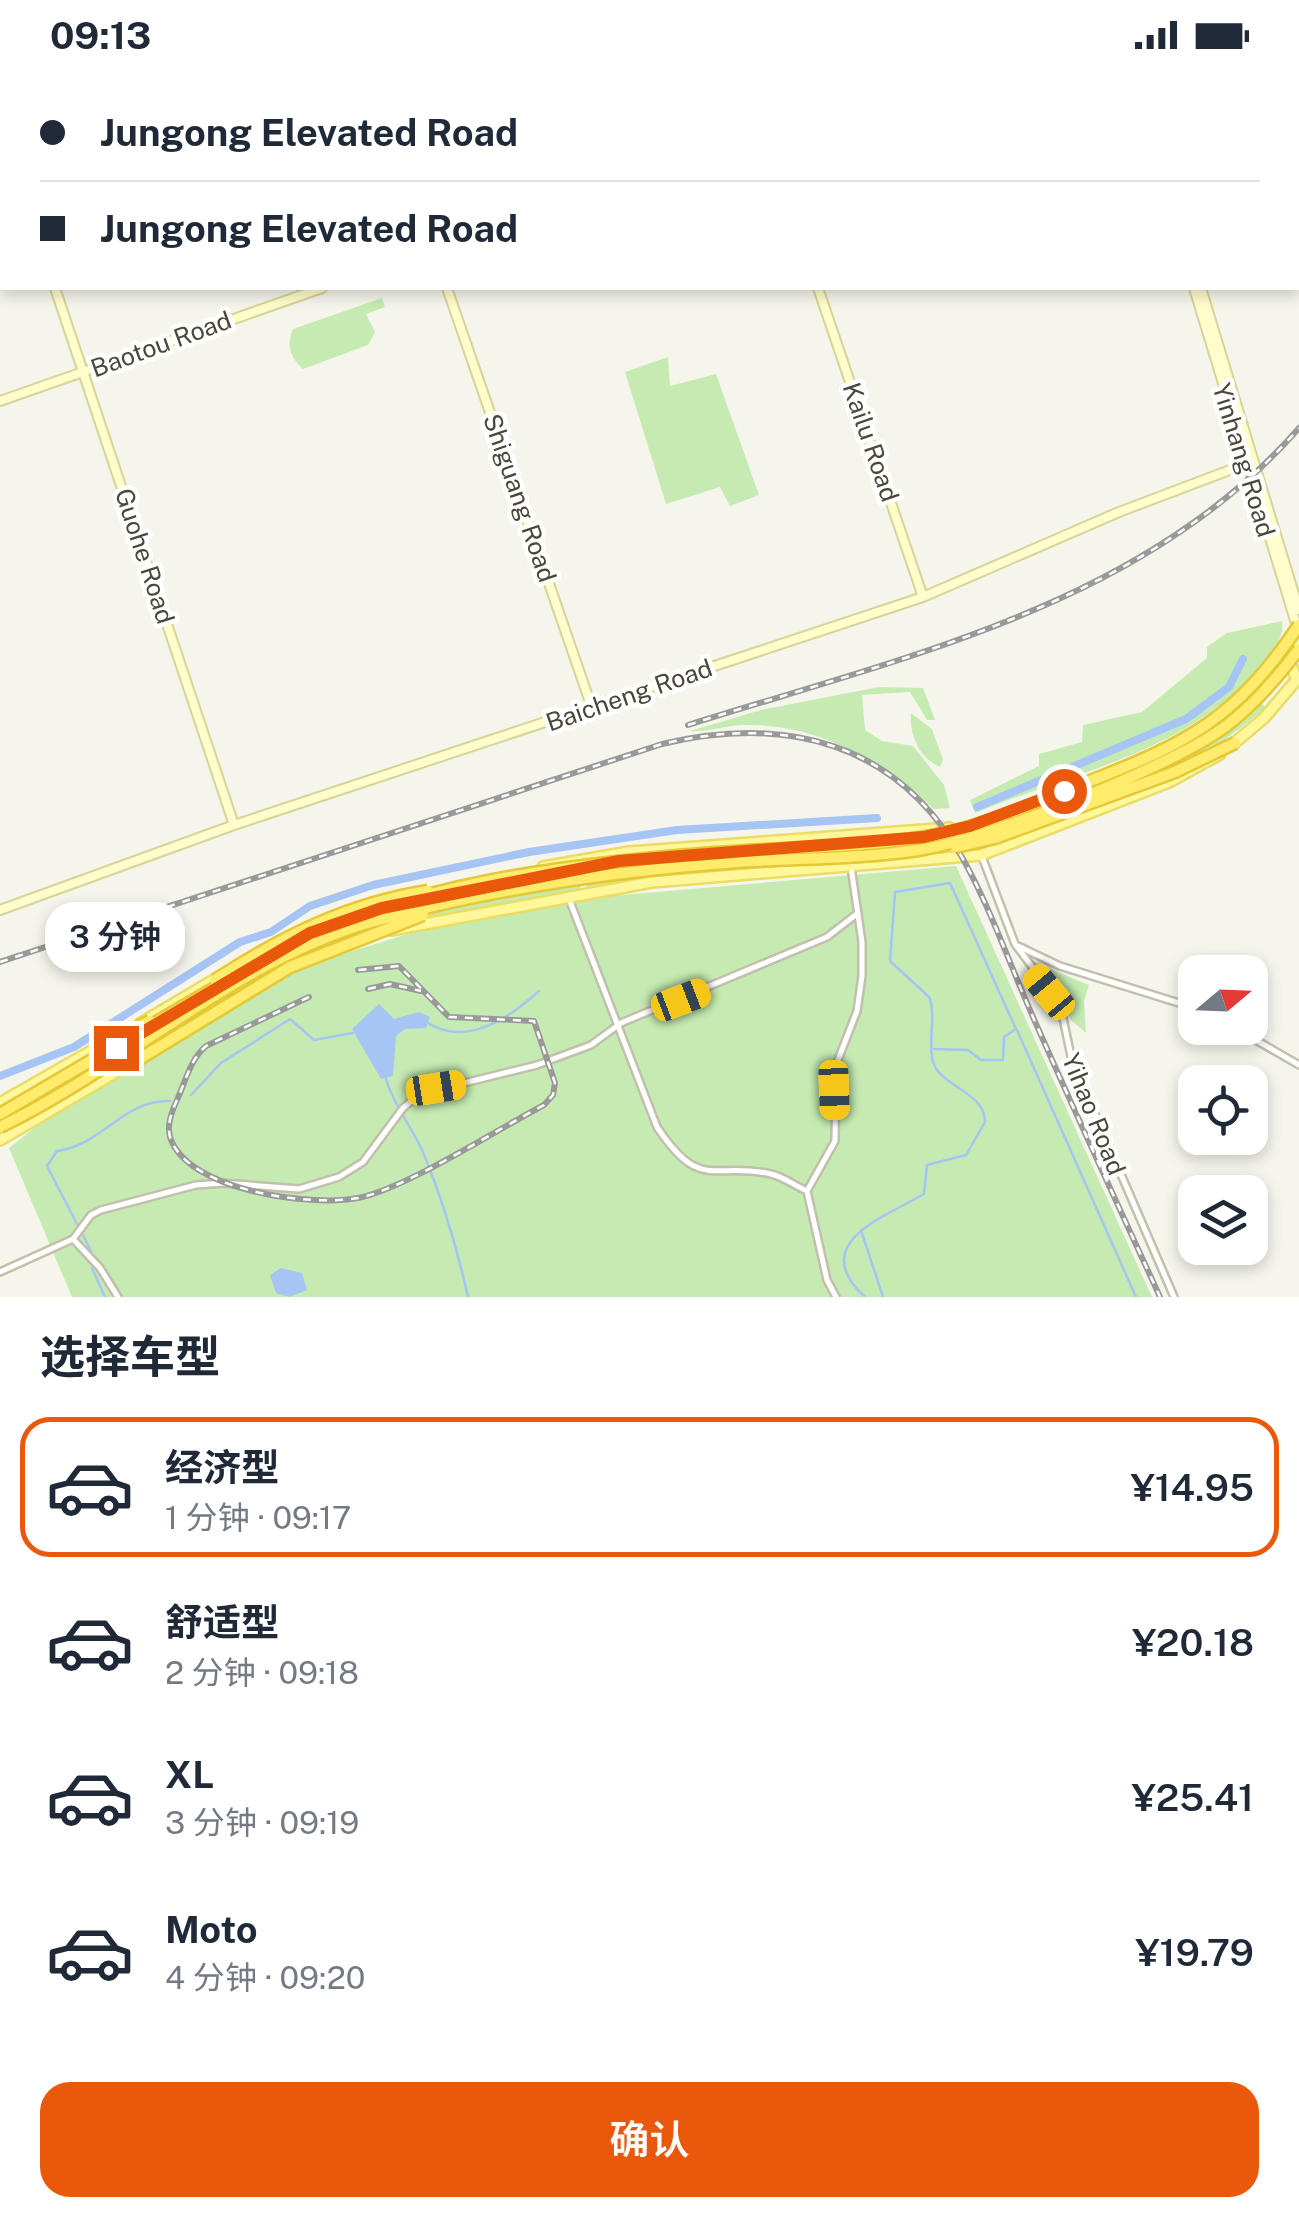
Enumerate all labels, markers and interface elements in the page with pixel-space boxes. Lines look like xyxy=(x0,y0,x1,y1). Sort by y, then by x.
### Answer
text: 09:13 xyxy=(50,13,151,58)
text: Jungong Elevated Road xyxy=(100,110,518,155)
text: Jungong Elevated Road xyxy=(100,206,518,251)
street label: Baotou Road xyxy=(87,305,235,383)
street label: Kailu Road xyxy=(837,379,905,505)
street label: Yinhang Road xyxy=(1206,380,1282,540)
street label: Shiguang Road xyxy=(477,410,563,586)
street label: Guohe Road xyxy=(109,484,181,628)
street label: Baicheng Road xyxy=(542,652,716,738)
route start xyxy=(1042,769,1087,814)
callout: 3 分钟 xyxy=(46,903,186,973)
text: 3 分钟 xyxy=(69,918,161,955)
north arrow xyxy=(1178,955,1268,1045)
map controls xyxy=(1178,955,1268,1265)
car xyxy=(1018,959,1080,1025)
car xyxy=(648,975,714,1025)
route end xyxy=(94,1026,139,1071)
street label: Yihao Road xyxy=(1056,1049,1132,1179)
car xyxy=(818,1059,850,1121)
button: locate xyxy=(1178,1065,1268,1155)
car xyxy=(404,1068,468,1108)
button: layers xyxy=(1178,1175,1268,1265)
text: 选择车型 xyxy=(40,1330,220,1383)
icon: car xyxy=(45,1442,135,1532)
text: 经济型 xyxy=(165,1445,279,1490)
text: ¥14.95 xyxy=(1130,1465,1254,1510)
text: 1 分钟 · 09:17 xyxy=(165,1499,351,1536)
icon: car xyxy=(45,1597,135,1687)
text: 舒适型 xyxy=(165,1600,279,1645)
text: ¥20.18 xyxy=(1132,1620,1254,1665)
text: 2 分钟 · 09:18 xyxy=(165,1654,359,1691)
icon: car xyxy=(45,1752,135,1842)
text: XL xyxy=(165,1752,214,1797)
text: ¥25.41 xyxy=(1132,1775,1254,1820)
text: 3 分钟 · 09:19 xyxy=(165,1804,359,1841)
icon: car xyxy=(45,1907,135,1997)
text: Moto xyxy=(165,1907,258,1952)
text: ¥19.79 xyxy=(1135,1930,1254,1975)
text: 4 分钟 · 09:20 xyxy=(165,1959,365,1996)
button: 确认 xyxy=(40,2082,1259,2197)

